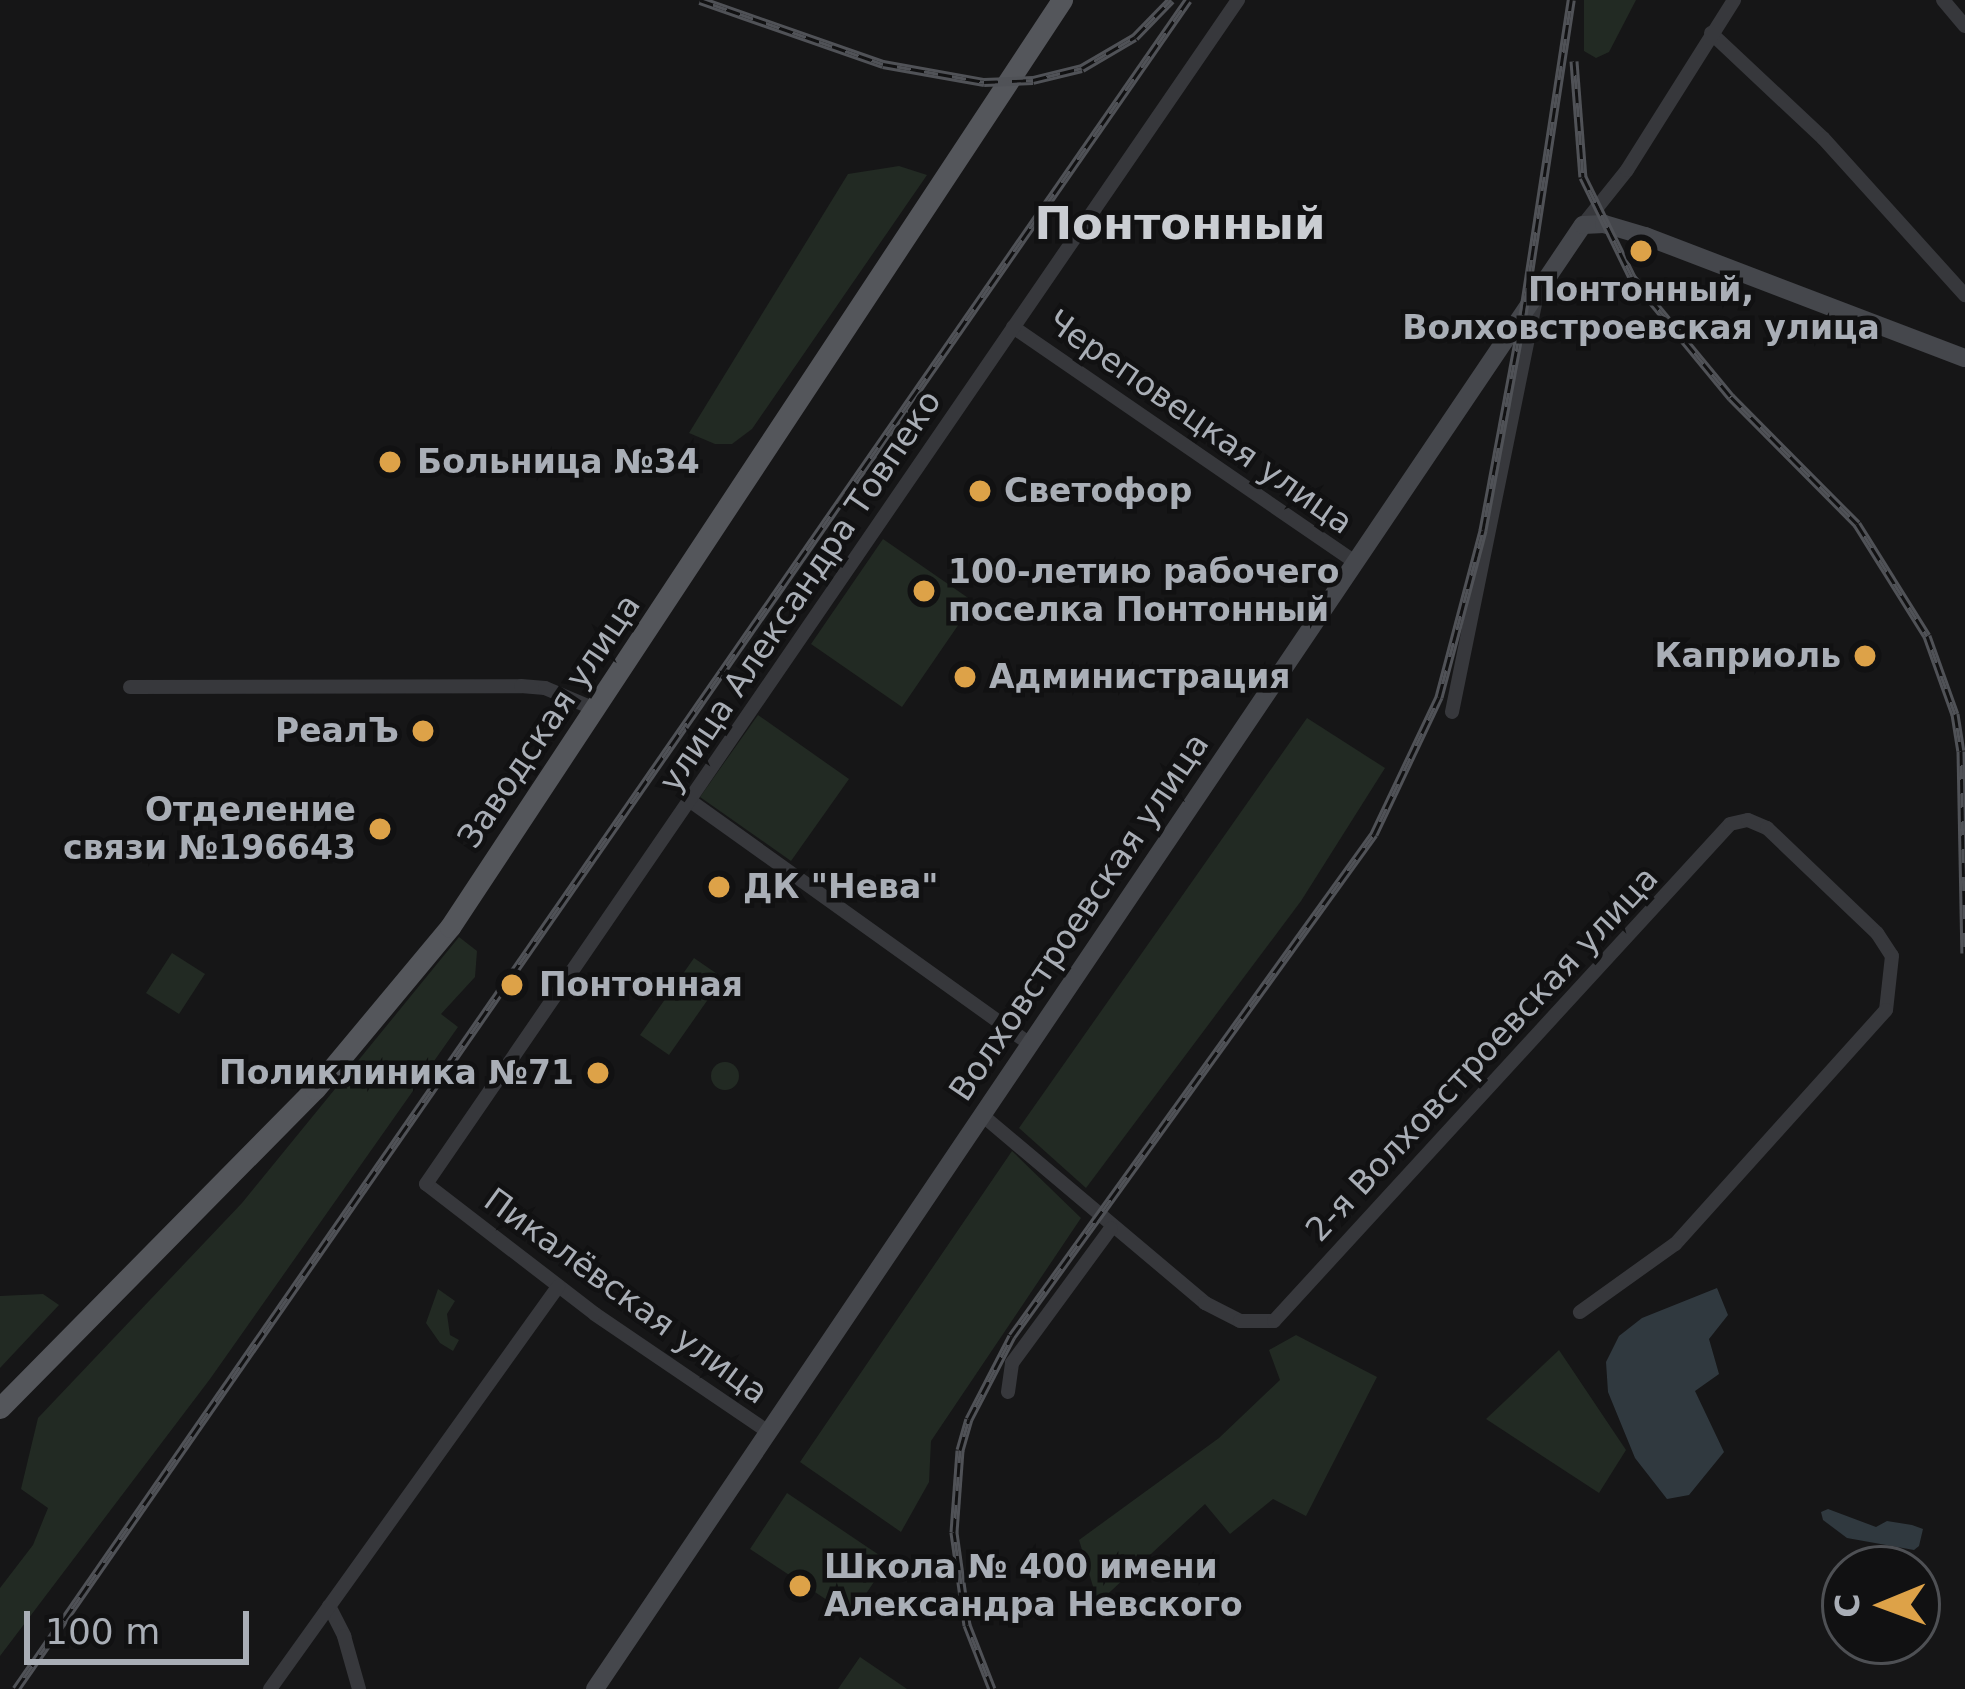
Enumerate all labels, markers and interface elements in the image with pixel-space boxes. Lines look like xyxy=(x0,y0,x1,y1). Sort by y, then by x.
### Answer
district label: Понтонный xyxy=(1034,197,1326,251)
marker: Понтонный, Волховстроевская улица xyxy=(1628,238,1654,264)
place label: Понтонный, Волховстроевская улица xyxy=(1402,270,1880,348)
street label: Череповецкая улица xyxy=(1040,302,1360,542)
street label: улица Александра Товпеко xyxy=(651,383,949,799)
place label: Больница №34 xyxy=(417,442,700,482)
marker: Больница №34 xyxy=(374,446,406,478)
place label: Светофор xyxy=(1004,471,1192,511)
marker: Светофор xyxy=(967,478,993,504)
place label: 100-летию рабочего поселка Понтонный xyxy=(948,552,1340,630)
marker: 100-летию рабочего поселка Понтонный xyxy=(911,578,937,604)
street label: Заводская улица xyxy=(449,587,649,855)
place label: Каприоль xyxy=(1655,636,1841,676)
marker: Каприоль xyxy=(1852,643,1878,669)
place label: Администрация xyxy=(989,657,1291,697)
marker: Администрация xyxy=(952,664,978,690)
place label: РеалЪ xyxy=(275,711,399,751)
marker: РеалЪ xyxy=(410,718,436,744)
street label: Волховстроевская улица xyxy=(941,726,1217,1108)
place label: Отделение связи №196643 xyxy=(63,790,356,868)
marker: Отделение связи №196643 xyxy=(367,816,393,842)
street label: 2-я Волховстроевская улица xyxy=(1298,858,1666,1250)
place label: ДК "Нева" xyxy=(743,867,938,907)
marker: ДК "Нева" xyxy=(706,874,732,900)
place label: Понтонная xyxy=(539,965,743,1005)
marker: Понтонная xyxy=(496,969,528,1001)
place label: Поликлиника №71 xyxy=(219,1053,574,1093)
marker: Поликлиника №71 xyxy=(585,1060,611,1086)
street label: Пикалёвская улица xyxy=(477,1180,775,1412)
north arrow xyxy=(1821,1545,1941,1665)
place label: Школа № 400 имени Александра Невского xyxy=(824,1547,1243,1625)
marker: Школа № 400 имени Александра Невского xyxy=(787,1573,813,1599)
scale bar xyxy=(30,1587,255,1661)
text: С xyxy=(1828,1593,1867,1618)
text: 100 m xyxy=(45,1611,160,1652)

